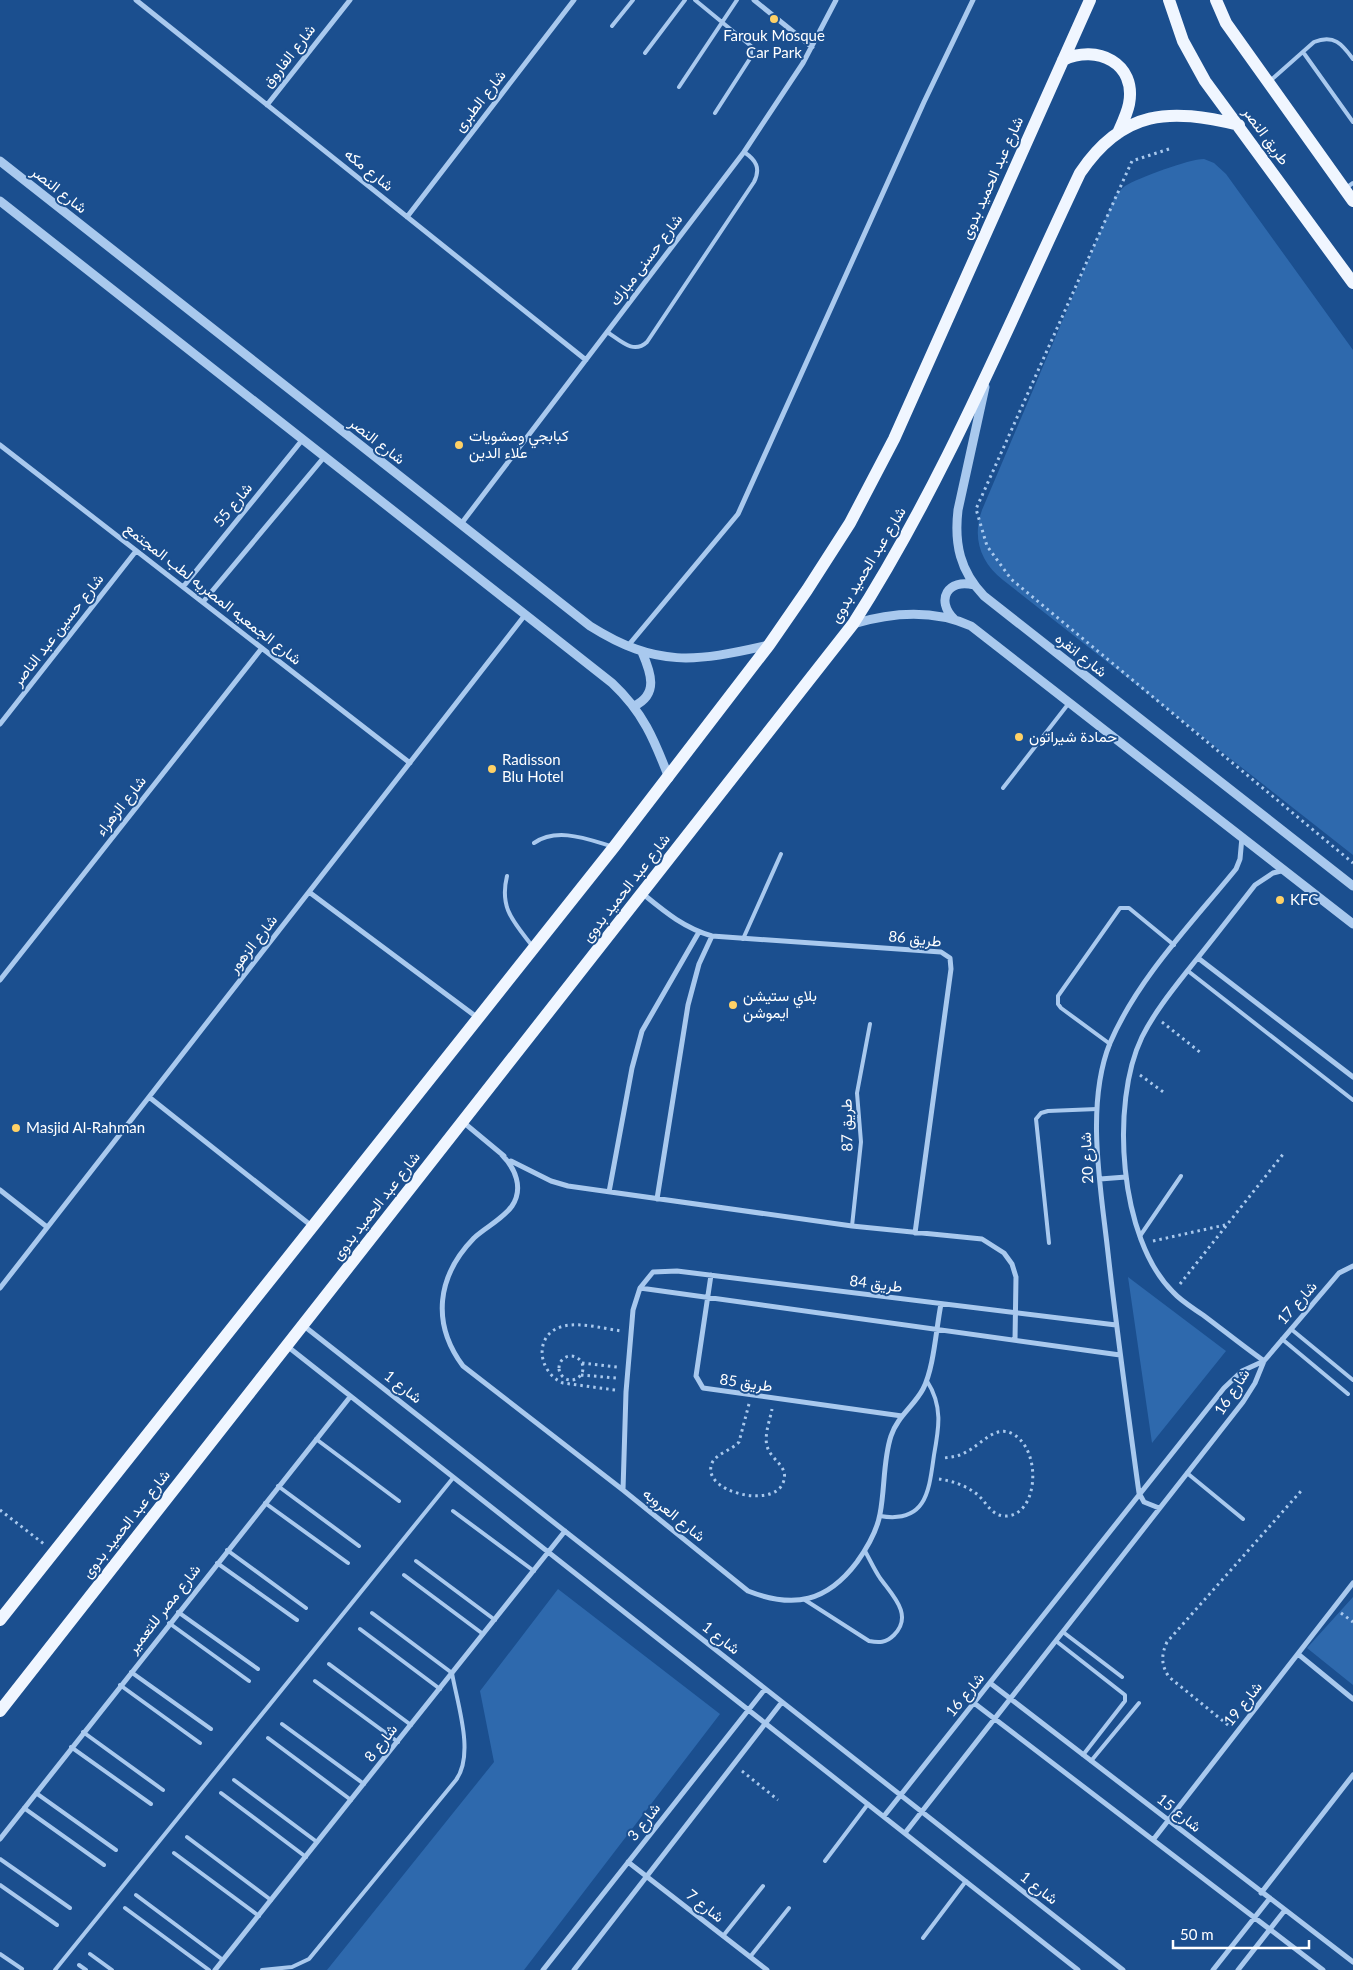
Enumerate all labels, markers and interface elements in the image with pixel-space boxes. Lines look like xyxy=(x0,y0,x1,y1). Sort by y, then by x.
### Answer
marker: Farouk Mosque Car Park xyxy=(768,13,780,25)
street label: شارع الفاروق xyxy=(258,20,321,92)
place label: Farouk Mosque Car Park xyxy=(723,26,825,61)
street label: شارع الطبرى xyxy=(449,66,511,137)
street label: طريق النصر xyxy=(1238,102,1294,169)
street label: شارع عبد الحميد بدوى xyxy=(956,113,1029,243)
street label: شارع مكه xyxy=(340,144,398,197)
street label: شارع النصر xyxy=(26,161,91,219)
street label: شارع حسنى مبارك xyxy=(605,210,688,310)
street label: شارع النصر xyxy=(344,412,409,470)
place label: كبابجي ومشويات علاء الدين xyxy=(469,426,569,463)
marker: كبابجي ومشويات علاء الدين xyxy=(453,439,465,451)
street label: شارع 55 xyxy=(209,479,258,532)
street label: شارع عبد الحميد بدوى xyxy=(825,503,912,627)
street label: شارع الجمعيه المصريه لطب المجتمع xyxy=(120,519,306,670)
street label: شارع حسين عبد الناصر xyxy=(7,570,109,692)
street label: شارع انقره xyxy=(1050,628,1111,682)
place label: حمادة شيراتون xyxy=(1029,727,1117,746)
marker: حمادة شيراتون xyxy=(1013,731,1025,743)
place label: Radisson Blu Hotel xyxy=(502,750,564,785)
marker: Radisson Blu Hotel xyxy=(486,763,498,775)
street label: شارع الزهراء xyxy=(91,772,152,841)
street label: شارع عبد الحميد بدوى xyxy=(577,830,676,947)
place label: KFC xyxy=(1290,890,1318,908)
marker: KFC xyxy=(1274,894,1286,906)
street label: شارع الزهور xyxy=(223,911,283,979)
street label: طريق 86 xyxy=(888,926,943,952)
place label: بلاي ستيشن ايموشن xyxy=(743,986,817,1023)
marker: بلاي ستيشن ايموشن xyxy=(727,999,739,1011)
street label: طريق 87 xyxy=(837,1098,857,1152)
place label: Masjid Al-Rahman xyxy=(26,1118,145,1136)
marker: Masjid Al-Rahman xyxy=(10,1122,22,1134)
street label: شارع 20 xyxy=(1076,1132,1099,1184)
street label: شارع عبد الحميد بدوى xyxy=(327,1148,426,1265)
street label: طريق 84 xyxy=(848,1271,904,1297)
street label: شارع 17 xyxy=(1273,1277,1322,1330)
street label: شارع 16 xyxy=(1210,1365,1255,1420)
street label: شارع 1 xyxy=(379,1366,426,1409)
street label: طريق 85 xyxy=(718,1369,774,1397)
street label: شارع عبد الحميد بدوى xyxy=(77,1466,176,1583)
street label: شارع العروبه xyxy=(638,1484,710,1547)
street label: شارع مصر للتعمير xyxy=(122,1560,206,1659)
street label: شارع 1 xyxy=(697,1617,744,1660)
street label: شارع 16 xyxy=(941,1669,990,1722)
street label: شارع 19 xyxy=(1219,1677,1268,1731)
street label: شارع 8 xyxy=(360,1720,403,1767)
street label: شارع 15 xyxy=(1152,1789,1206,1838)
street label: شارع 3 xyxy=(623,1799,666,1846)
street label: شارع 1 xyxy=(1015,1867,1062,1910)
street label: شارع 7 xyxy=(681,1885,728,1928)
scale bar xyxy=(1173,1918,1309,1950)
text: 50 m xyxy=(1180,1925,1214,1943)

